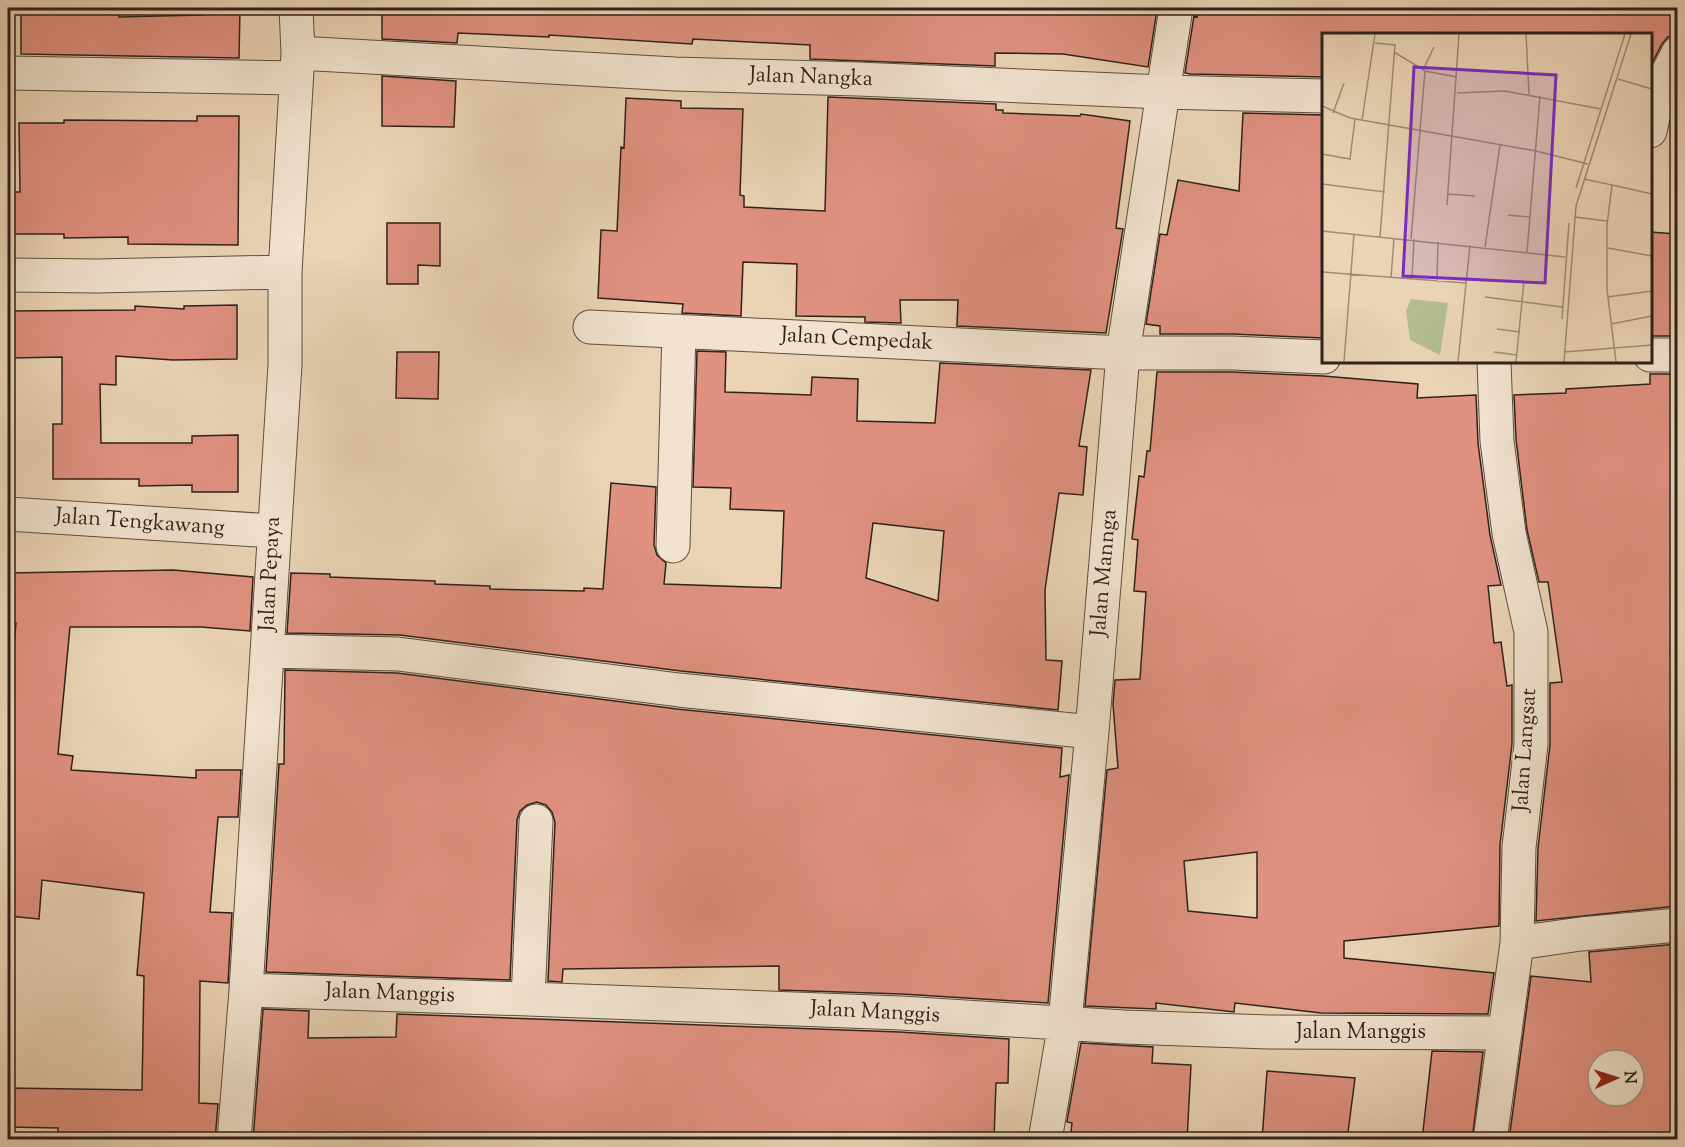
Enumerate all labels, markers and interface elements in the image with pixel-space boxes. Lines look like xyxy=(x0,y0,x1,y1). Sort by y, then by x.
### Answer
inset map xyxy=(1322,33,1652,363)
street label: Jalan Nangka xyxy=(748,60,873,96)
street label: Jalan Cempedak xyxy=(779,320,934,360)
street label: Jalan Tengkawang xyxy=(53,501,226,545)
street label: Jalan Mannga xyxy=(1083,508,1126,639)
street label: Jalan Pepaya xyxy=(252,516,290,633)
street label: Jalan Langsat xyxy=(1506,687,1546,814)
street label: Jalan Manggis xyxy=(324,976,455,1012)
street label: Jalan Manggis xyxy=(808,994,941,1032)
street label: Jalan Manggis xyxy=(1295,1017,1426,1049)
north arrow xyxy=(1586,1048,1646,1108)
text: N xyxy=(1617,1070,1640,1085)

